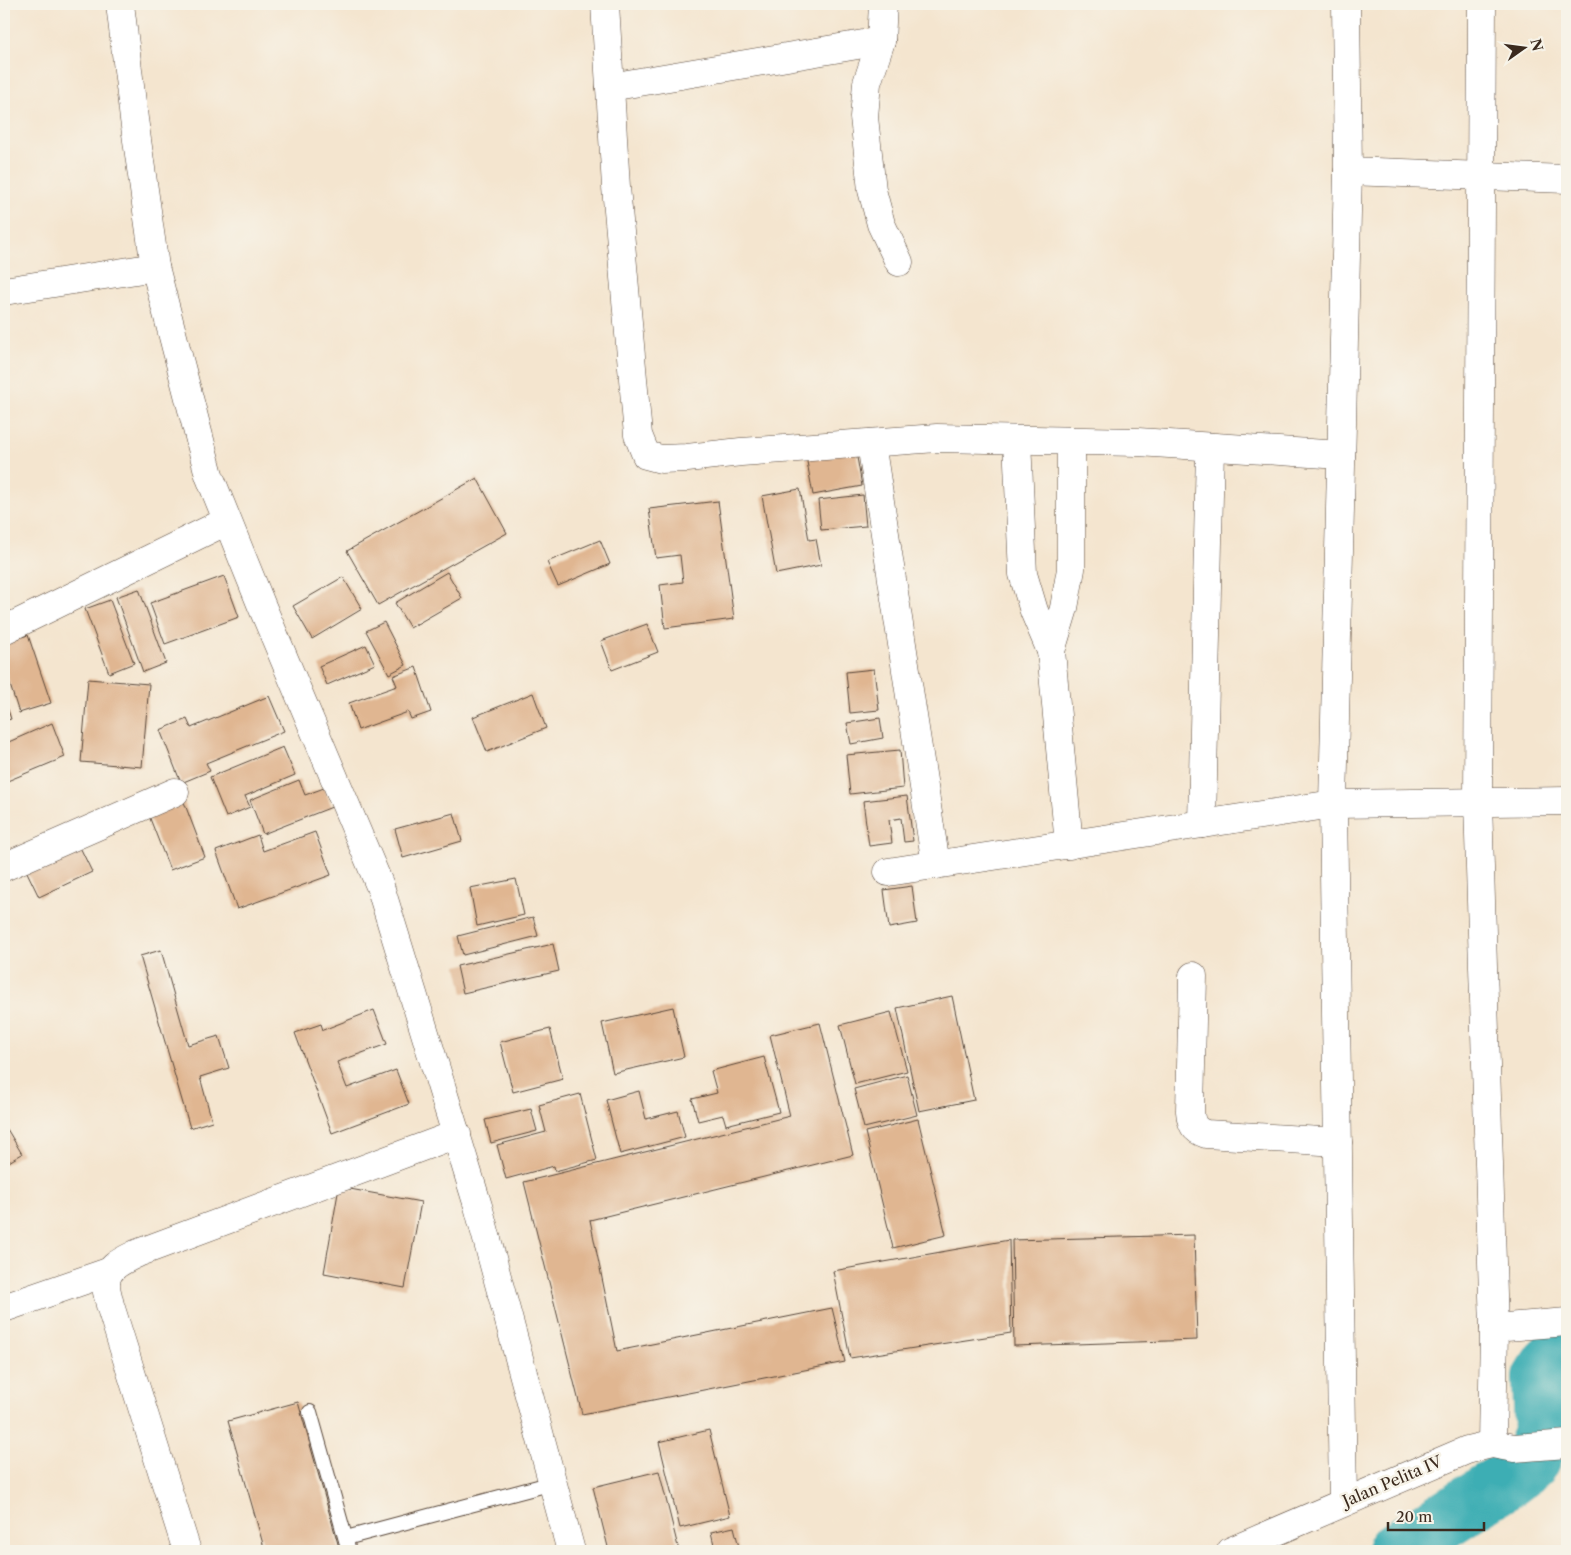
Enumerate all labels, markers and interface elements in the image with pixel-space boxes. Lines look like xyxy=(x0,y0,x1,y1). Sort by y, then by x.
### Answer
north arrow xyxy=(1498,22,1548,72)
text: N xyxy=(1526,37,1547,53)
street label: Jalan Pelita IV xyxy=(1337,1451,1445,1512)
scale bar xyxy=(1388,1500,1485,1532)
text: 20 m xyxy=(1396,1507,1432,1526)

